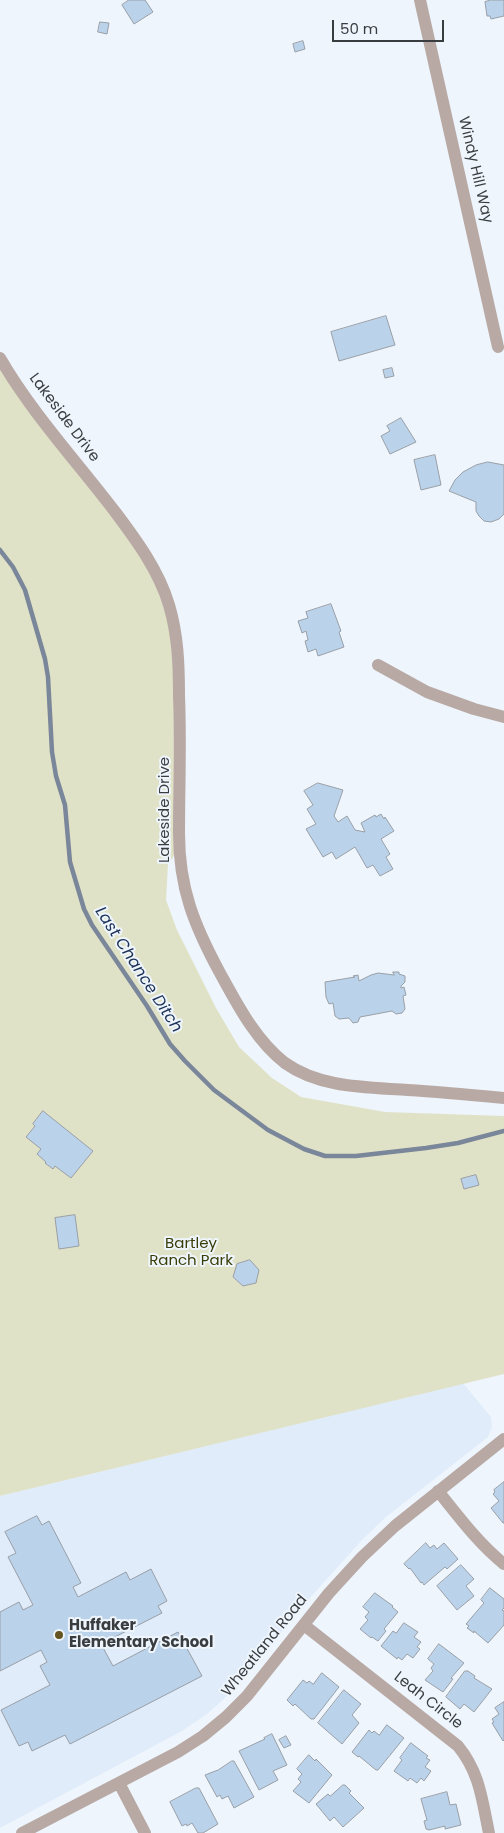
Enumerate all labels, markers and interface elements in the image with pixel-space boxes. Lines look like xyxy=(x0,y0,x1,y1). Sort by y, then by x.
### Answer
scale bar xyxy=(334,10,446,42)
text: 50 m xyxy=(340,18,378,39)
street label: Windy Hill Way xyxy=(454,115,496,225)
street label: Lakeside Drive xyxy=(25,370,103,466)
street label: Lakeside Drive xyxy=(156,757,174,863)
water label: Last Chance Ditch xyxy=(90,904,186,1036)
park label: Bartley Ranch Park xyxy=(149,1235,233,1270)
street label: Wheatland Road xyxy=(218,1591,312,1701)
place label: Huffaker Elementary School xyxy=(69,1617,213,1652)
marker: Huffaker Elementary School xyxy=(53,1629,65,1641)
street label: Leah Circle xyxy=(390,1669,466,1733)

